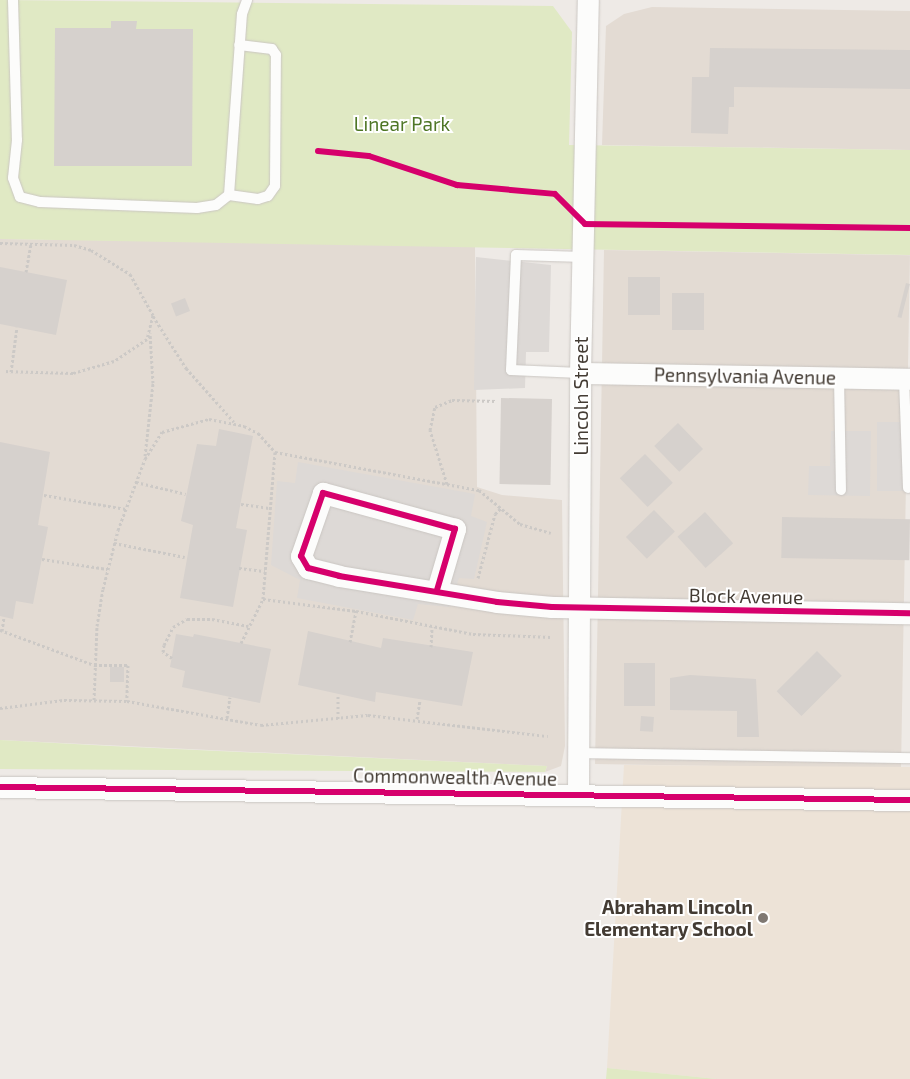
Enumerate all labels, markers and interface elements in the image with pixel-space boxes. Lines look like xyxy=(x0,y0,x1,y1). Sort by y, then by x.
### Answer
park label: Linear Park xyxy=(354,113,450,135)
street label: Lincoln Street xyxy=(570,336,592,456)
street label: Pennsylvania Avenue xyxy=(653,363,837,389)
street label: Block Avenue xyxy=(688,584,804,608)
street label: Commonwealth Avenue xyxy=(352,764,558,790)
place label: Abraham Lincoln Elementary School xyxy=(584,896,753,940)
marker: Abraham Lincoln Elementary School xyxy=(757,912,769,924)

